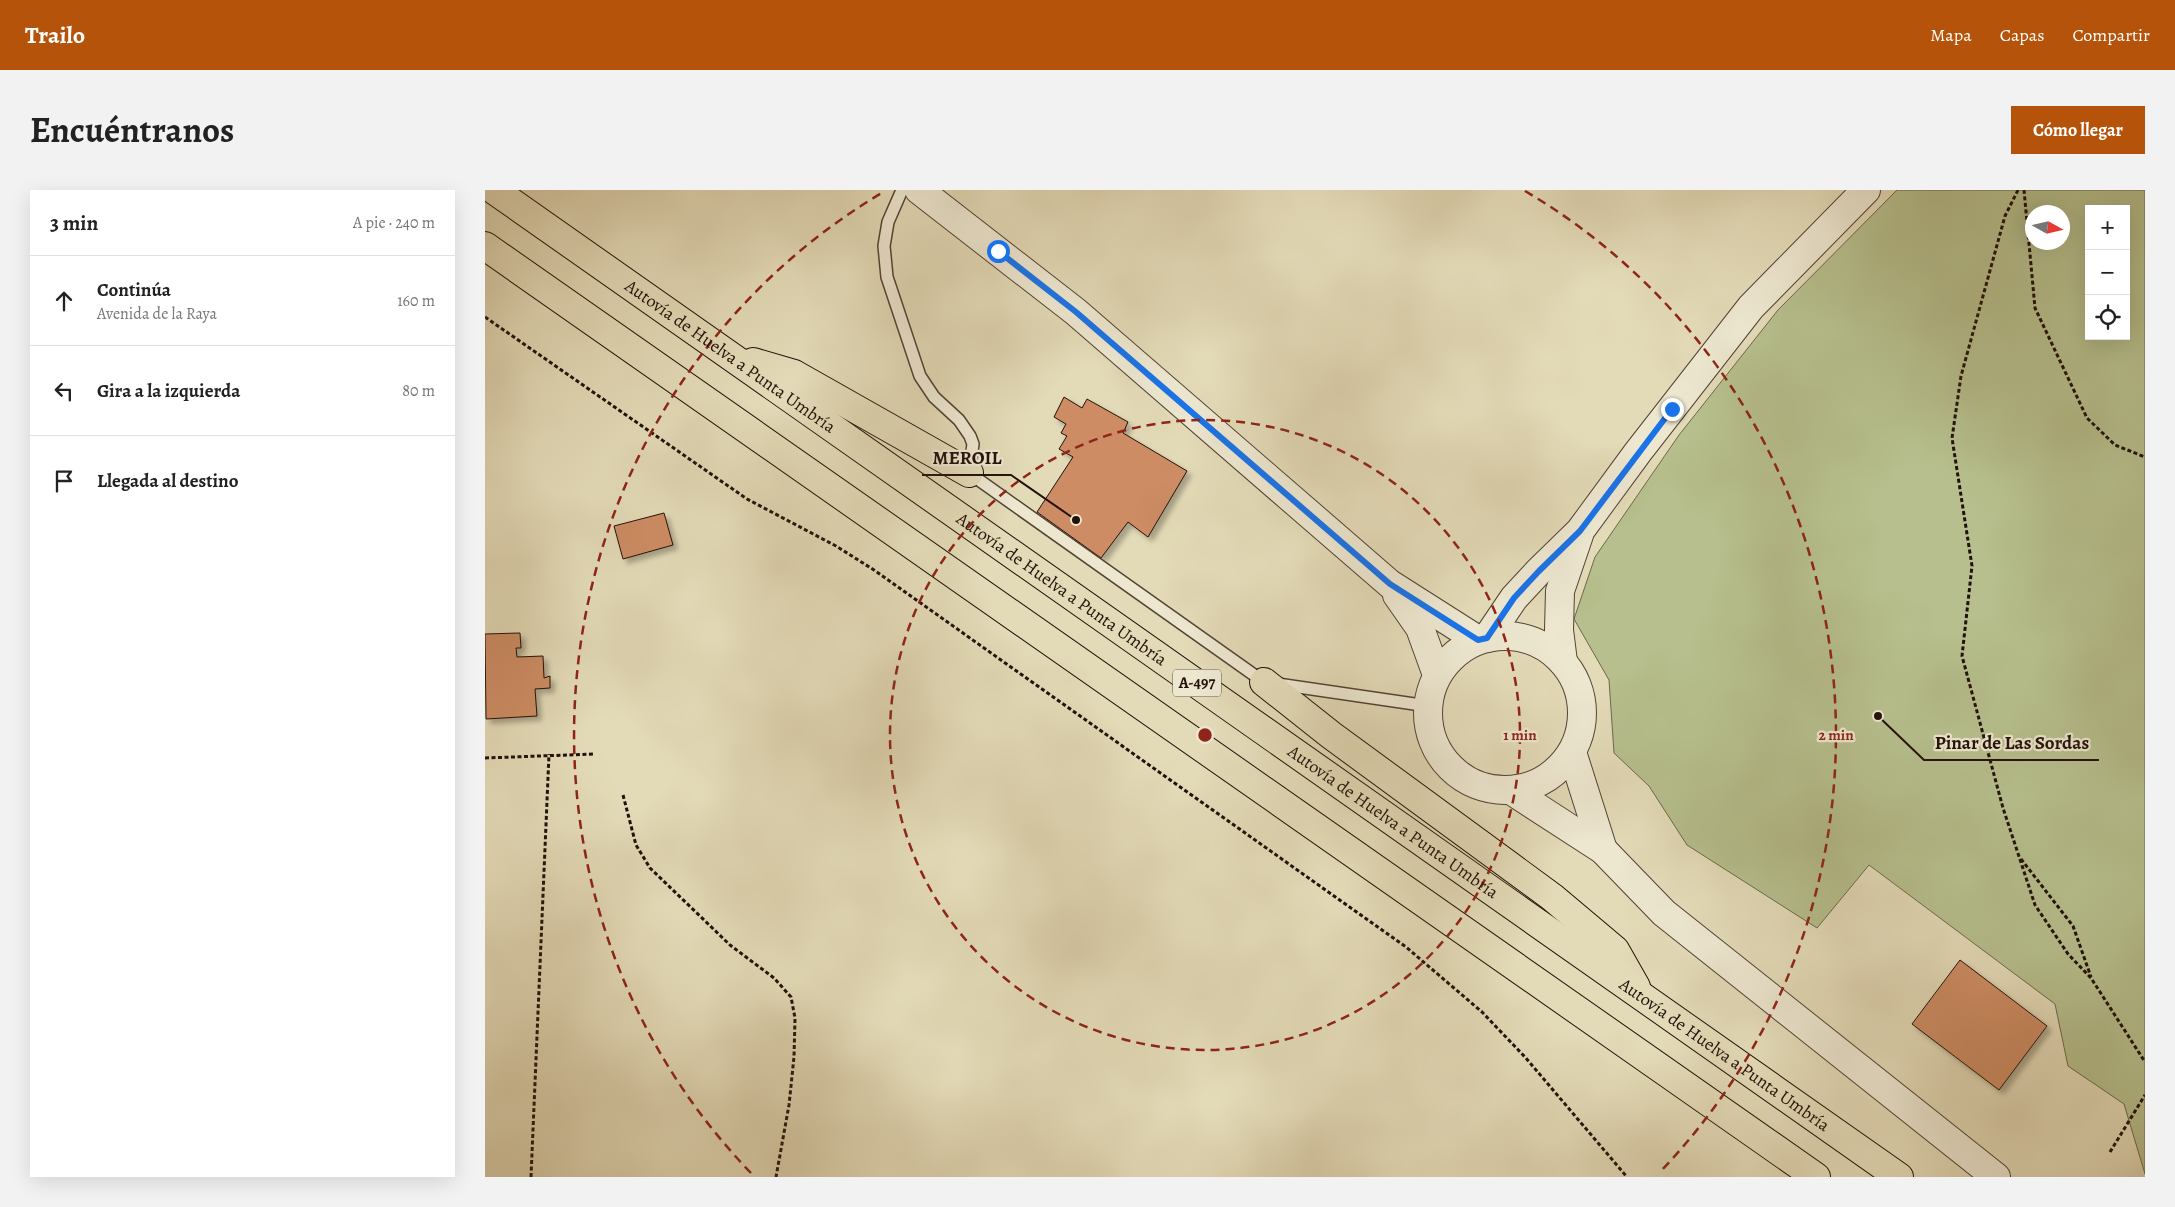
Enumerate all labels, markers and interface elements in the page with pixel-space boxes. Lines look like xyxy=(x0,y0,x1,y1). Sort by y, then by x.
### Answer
text: Trailo xyxy=(25,19,85,51)
text: Mapa xyxy=(1930,23,1972,47)
text: Capas xyxy=(2000,23,2044,47)
text: Compartir xyxy=(2072,23,2150,47)
text: Encuéntranos xyxy=(30,106,234,154)
button: Cómo llegar xyxy=(2011,106,2145,154)
north arrow xyxy=(2025,205,2070,250)
map controls xyxy=(2085,205,2130,340)
button: + xyxy=(2085,205,2130,250)
text: 3 min xyxy=(50,209,98,237)
text: A pie · 240 m xyxy=(353,212,435,234)
route start xyxy=(987,240,1010,263)
button: − xyxy=(2085,250,2130,295)
street label: Autovía de Huelva a Punta Umbría xyxy=(620,273,841,439)
text: Continúa xyxy=(97,277,171,303)
icon: ahead xyxy=(50,287,78,315)
text: 160 m xyxy=(397,290,435,312)
button: locate xyxy=(2085,295,2130,340)
text: Avenida de la Raya xyxy=(97,303,217,325)
icon: left xyxy=(50,377,78,405)
text: Gira a la izquierda xyxy=(97,378,240,404)
text: 80 m xyxy=(402,380,435,402)
route end xyxy=(1661,398,1684,421)
callout: MEROIL xyxy=(922,441,1011,475)
text: MEROIL xyxy=(932,445,1002,471)
icon: arrive xyxy=(50,467,78,495)
text: Llegada al destino xyxy=(97,468,239,494)
street label: Autovía de Huelva a Punta Umbría xyxy=(951,506,1173,672)
road number: A-497 xyxy=(1173,669,1221,696)
text: 1 min xyxy=(1503,725,1537,745)
text: 2 min xyxy=(1818,725,1854,745)
centre of rings xyxy=(1196,726,1214,744)
callout: Pinar de Las Sordas xyxy=(1924,726,2099,760)
text: Pinar de Las Sordas xyxy=(1935,730,2090,756)
street label: Autovía de Huelva a Punta Umbría xyxy=(1282,739,1504,904)
street label: Autovía de Huelva a Punta Umbría xyxy=(1614,972,1835,1137)

